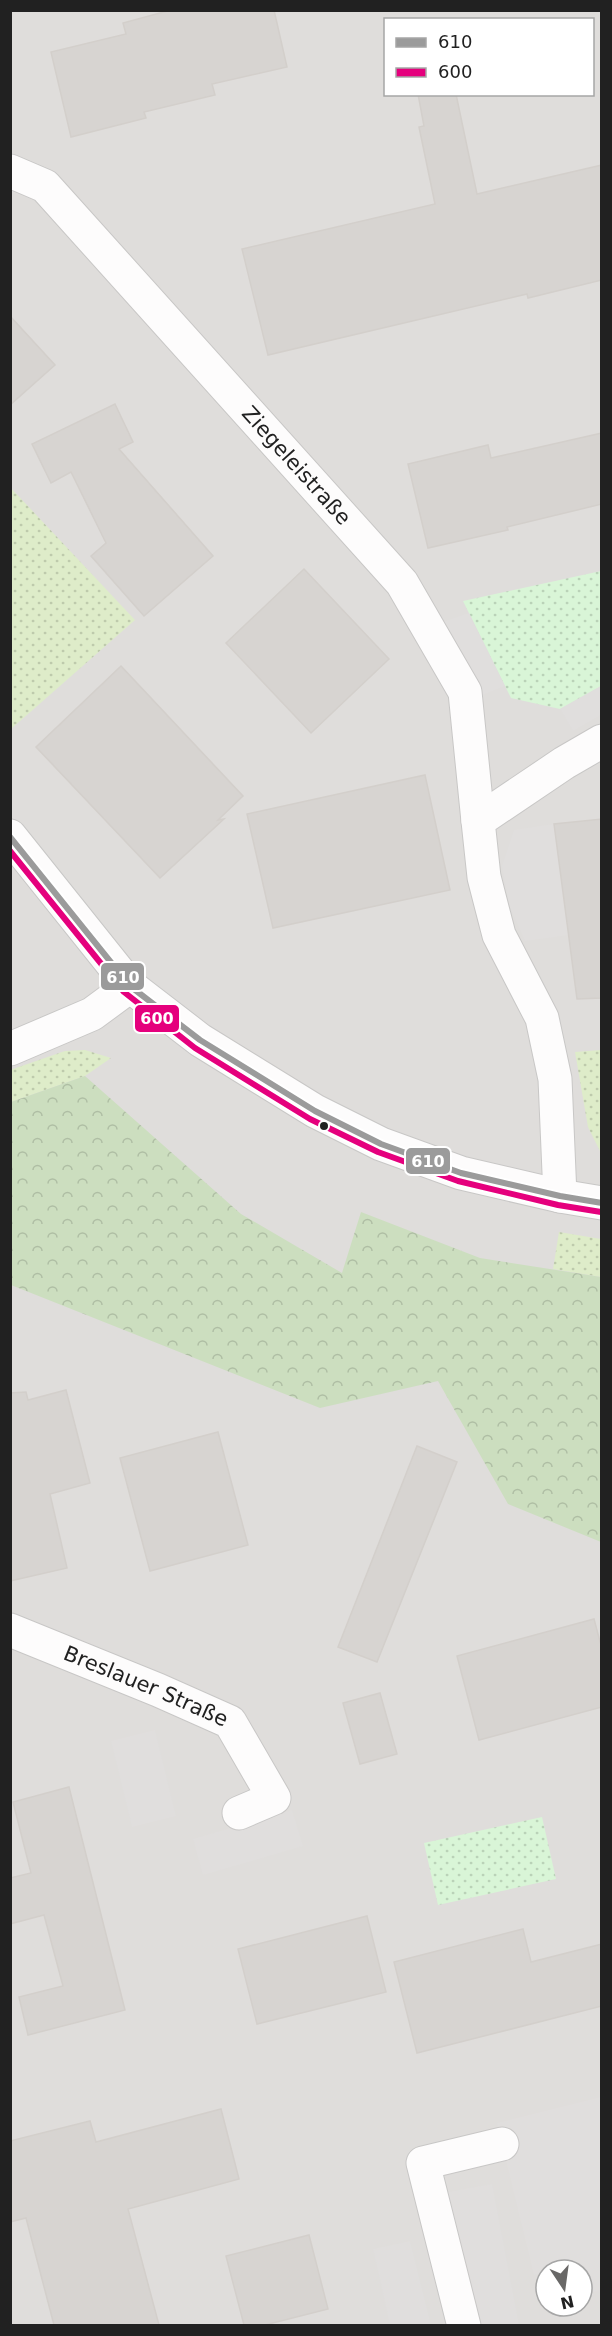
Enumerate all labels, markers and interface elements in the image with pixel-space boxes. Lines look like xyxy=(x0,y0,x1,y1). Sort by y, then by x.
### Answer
legend xyxy=(384,18,594,96)
text: 610 xyxy=(438,31,472,52)
text: 600 xyxy=(438,61,472,82)
street label: Ziegeleistraße xyxy=(237,401,356,530)
line badge: 610 xyxy=(100,962,145,991)
text: 610 xyxy=(106,968,140,987)
line badge: 600 xyxy=(134,1004,180,1033)
text: 600 xyxy=(140,1009,174,1028)
unlabelled marker xyxy=(318,1120,330,1132)
line badge: 610 xyxy=(405,1147,451,1175)
text: 610 xyxy=(411,1152,445,1171)
street label: Breslauer Straße xyxy=(60,1641,232,1732)
north arrow xyxy=(534,2258,594,2318)
text: N xyxy=(559,2291,576,2313)

